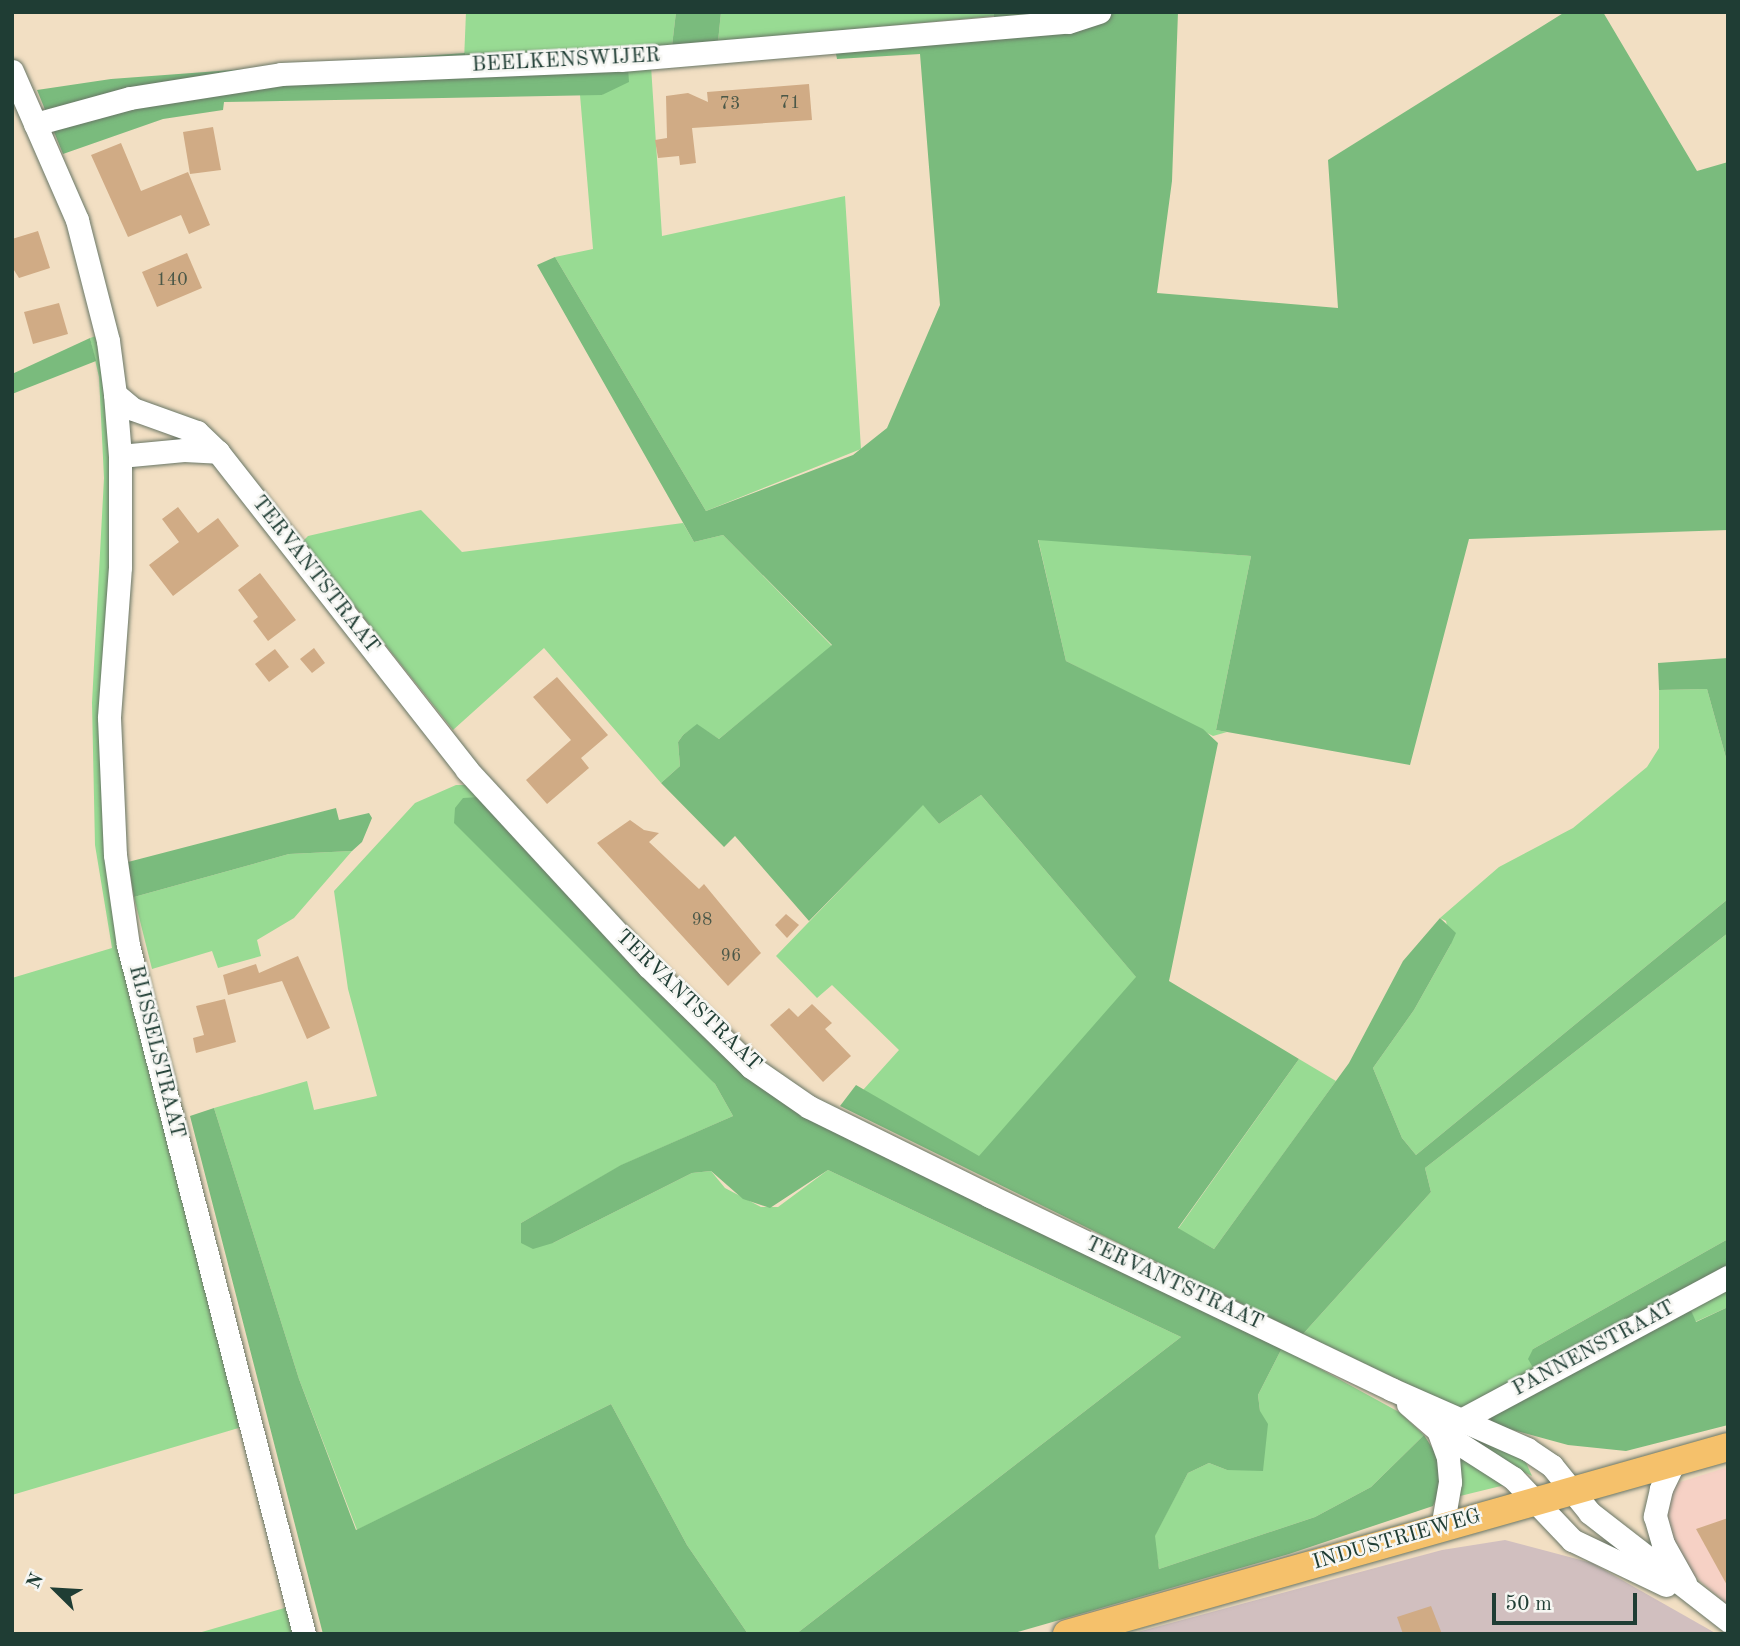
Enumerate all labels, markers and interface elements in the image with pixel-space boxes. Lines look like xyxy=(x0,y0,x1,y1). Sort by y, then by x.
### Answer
street label: BEELKENSWIJER xyxy=(471,43,661,79)
house number: 71 xyxy=(780,92,800,114)
house number: 73 xyxy=(720,93,740,115)
house number: 140 xyxy=(156,269,188,291)
street label: TERVANTSTRAAT xyxy=(246,491,384,659)
house number: 98 xyxy=(692,909,712,931)
street label: TERVANTSTRAAT xyxy=(610,925,766,1077)
house number: 96 xyxy=(721,945,741,967)
street label: RIJSSELSTRAAT xyxy=(122,963,190,1141)
street label: TERVANTSTRAAT xyxy=(1081,1232,1267,1336)
street label: PANNENSTRAAT xyxy=(1509,1296,1679,1402)
street label: INDUSTRIEWEG xyxy=(1310,1504,1484,1576)
north arrow xyxy=(21,1555,91,1625)
text: N xyxy=(25,1571,48,1592)
scale bar xyxy=(1495,1580,1640,1624)
text: 50 m xyxy=(1505,1594,1552,1615)

